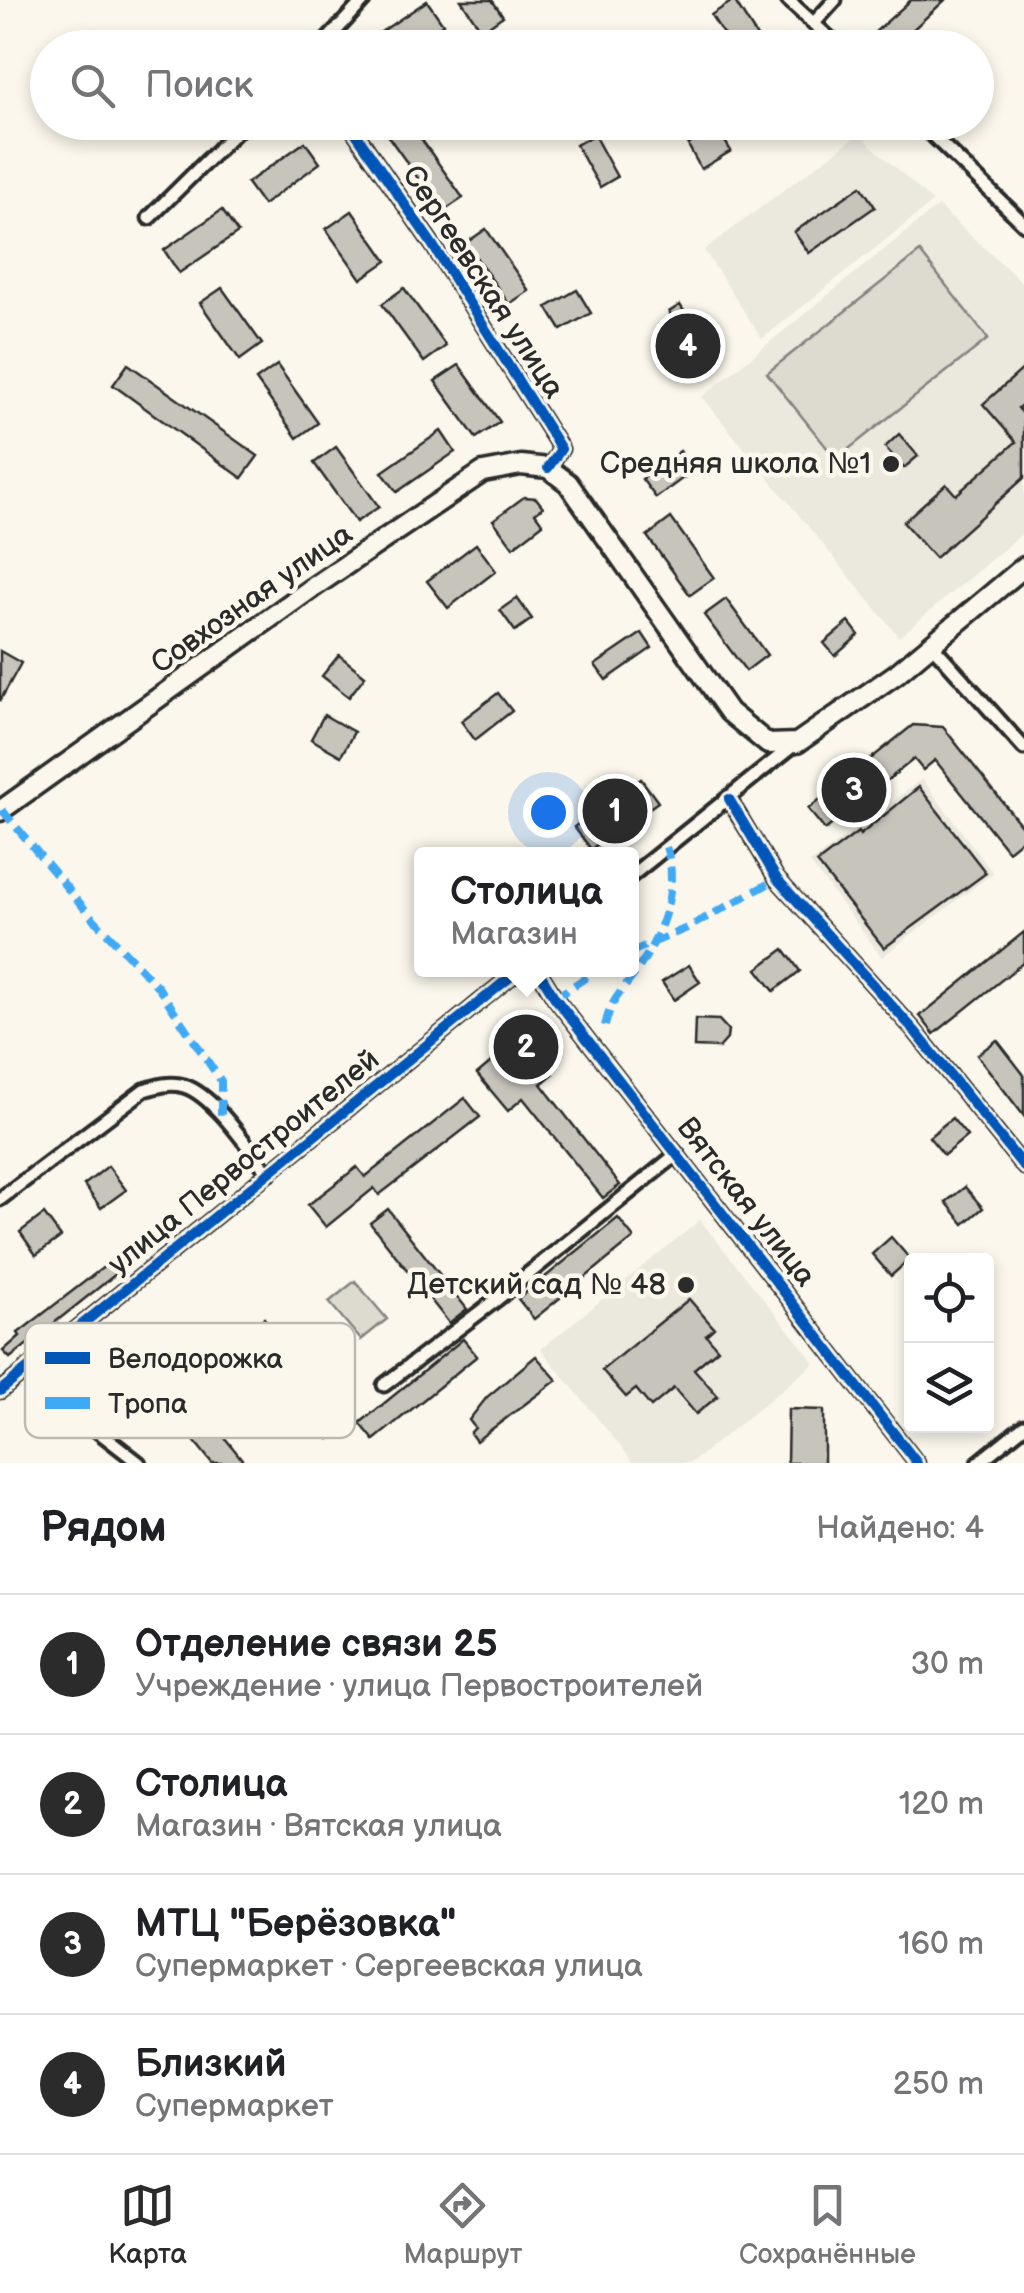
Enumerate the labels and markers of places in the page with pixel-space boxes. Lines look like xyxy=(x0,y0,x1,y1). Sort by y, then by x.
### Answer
pin: 4 xyxy=(656,308,720,384)
place label: Средняя школа №1 xyxy=(600,446,871,482)
marker: Средняя школа №1 xyxy=(880,453,902,475)
pin: 3 xyxy=(822,752,886,828)
pin: 1 xyxy=(582,774,648,848)
pin: 2 xyxy=(494,1010,558,1084)
place label: Детский сад № 48 xyxy=(407,1267,666,1303)
marker: Детский сад № 48 xyxy=(675,1274,697,1296)

